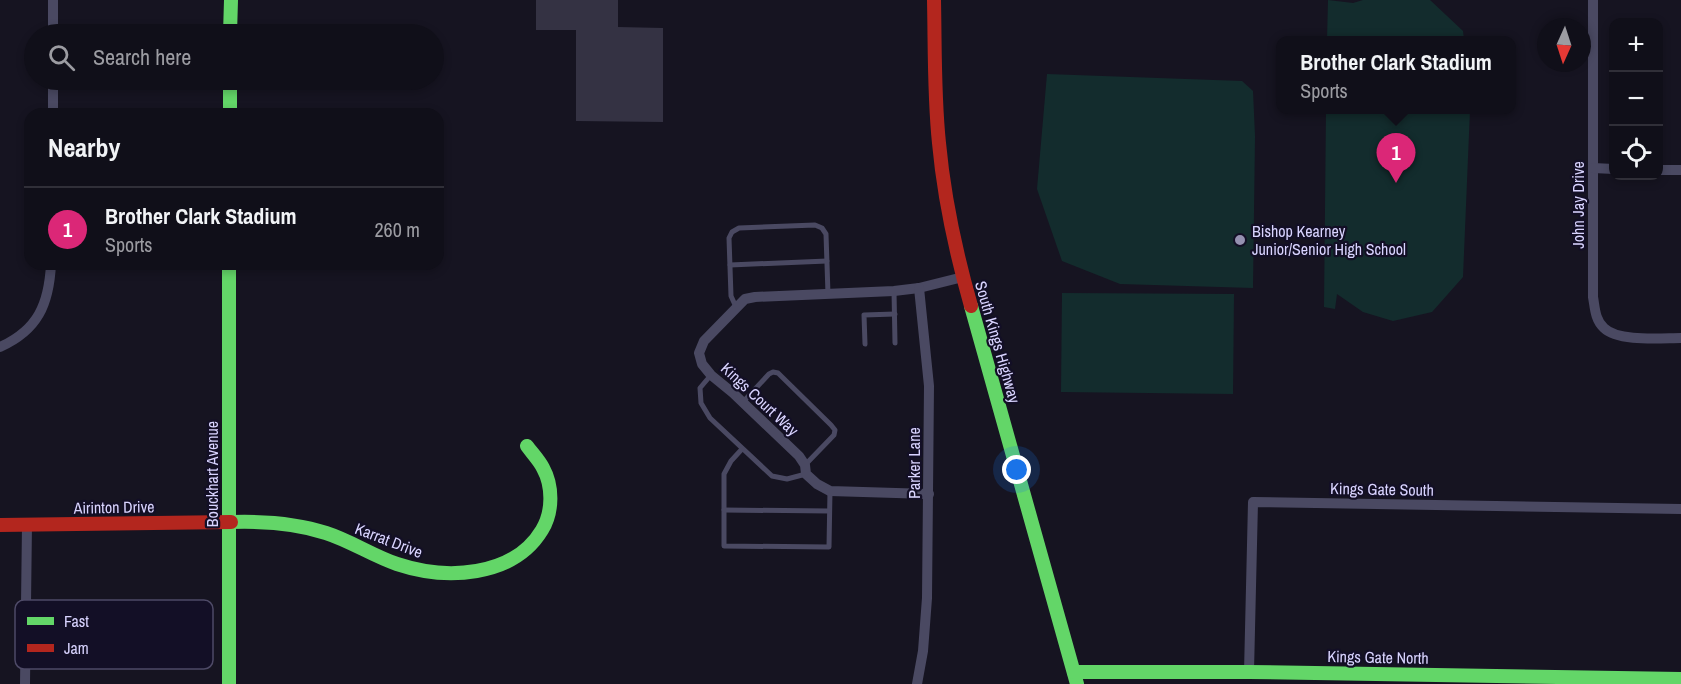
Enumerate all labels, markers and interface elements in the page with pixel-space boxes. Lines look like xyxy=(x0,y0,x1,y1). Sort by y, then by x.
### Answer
north arrow xyxy=(1537,18,1591,72)
map controls xyxy=(1609,18,1663,180)
button: + xyxy=(1609,18,1663,72)
search box xyxy=(24,24,444,90)
popup xyxy=(1276,36,1516,114)
icon: search xyxy=(45,41,78,74)
text: Search here xyxy=(93,42,191,72)
text: Brother Clark Stadium xyxy=(1300,47,1492,77)
button: − xyxy=(1609,72,1663,126)
text: Sports xyxy=(1300,77,1348,104)
button: locate xyxy=(1609,126,1663,180)
text: Nearby xyxy=(48,130,120,165)
pin: 1 xyxy=(1376,134,1416,183)
street label: John Jay Drive xyxy=(1567,161,1589,249)
text: Brother Clark Stadium xyxy=(105,201,296,231)
text: 1 xyxy=(63,216,72,243)
text: 260 m xyxy=(374,216,420,243)
place label: Bishop Kearney Junior/Senior High School xyxy=(1252,220,1406,260)
text: Sports xyxy=(105,231,152,258)
marker: Bishop Kearney Junior/Senior High School xyxy=(1233,233,1247,247)
street label: South Kings Highway xyxy=(970,278,1026,406)
street label: Kings Court Way xyxy=(716,357,804,441)
street label: Bouckhart Avenue xyxy=(201,421,223,527)
street label: Parker Lane xyxy=(903,427,925,499)
your location xyxy=(1002,455,1031,484)
street label: Kings Gate South xyxy=(1330,477,1434,501)
street label: Airinton Drive xyxy=(72,495,155,519)
street label: Karrat Drive xyxy=(352,517,426,563)
legend xyxy=(15,600,213,669)
text: Fast xyxy=(64,610,89,632)
text: Jam xyxy=(64,637,89,659)
street label: Kings Gate North xyxy=(1327,645,1429,669)

